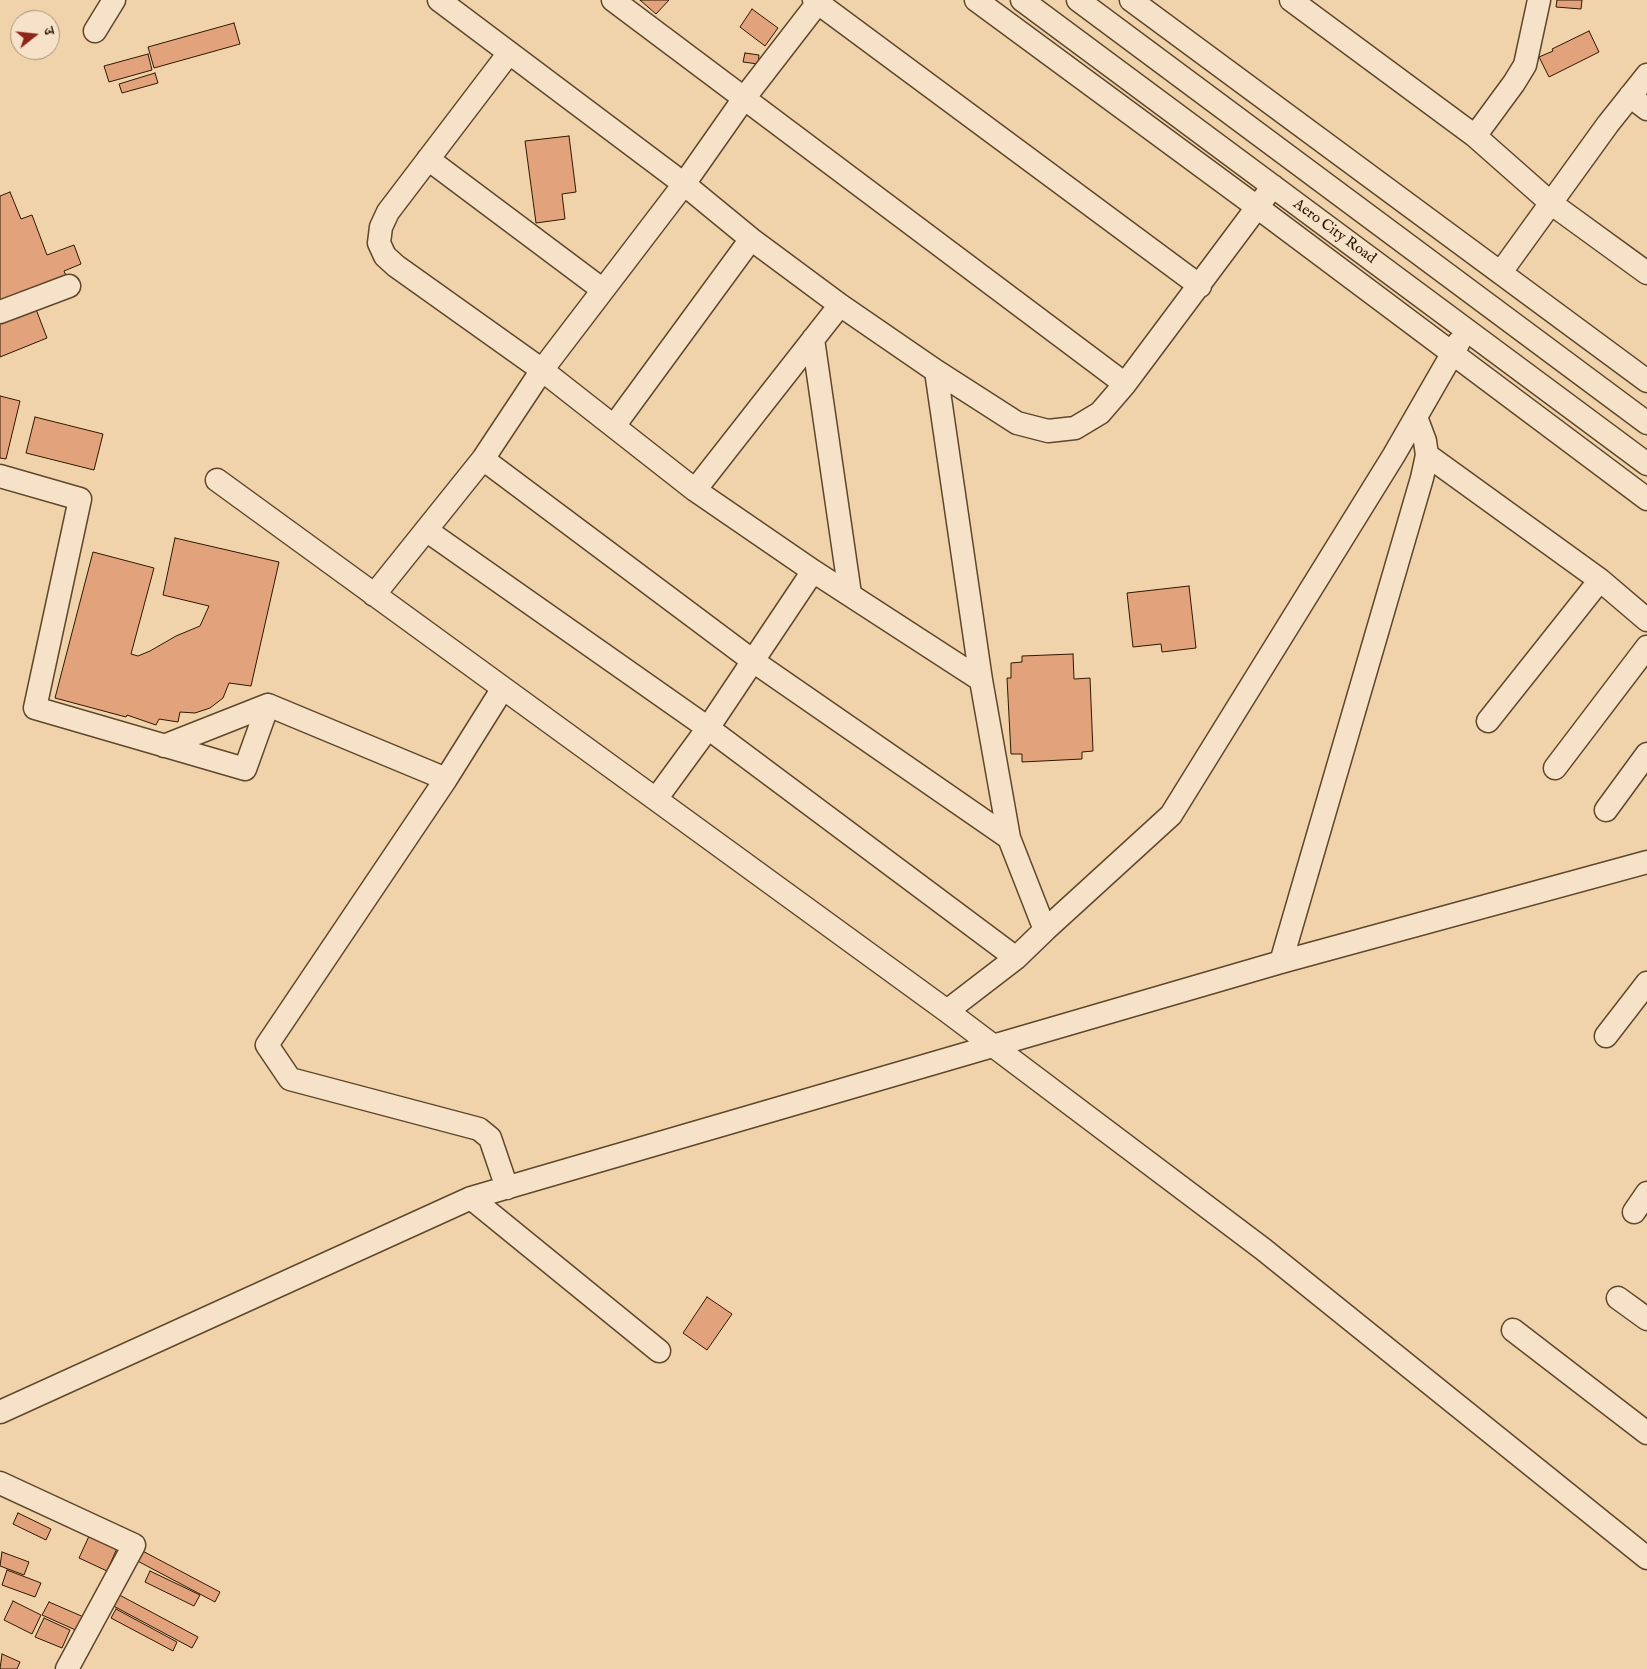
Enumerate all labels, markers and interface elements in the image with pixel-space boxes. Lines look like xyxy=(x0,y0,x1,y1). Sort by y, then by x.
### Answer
north arrow xyxy=(10,10,60,60)
text: उ xyxy=(39,25,58,37)
street label: Aero City Road xyxy=(1289,196,1379,268)

